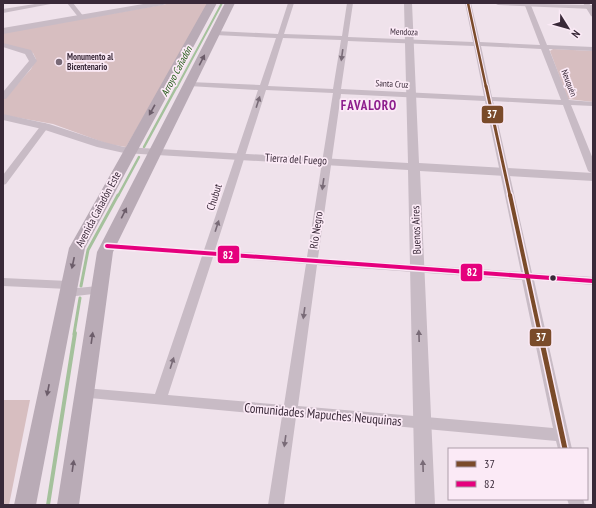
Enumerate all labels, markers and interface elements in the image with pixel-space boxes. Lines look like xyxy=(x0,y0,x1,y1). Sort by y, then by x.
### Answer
north arrow xyxy=(548,8,588,48)
street label: Mendoza xyxy=(390,26,419,37)
text: N xyxy=(569,27,583,41)
water label: Arroyo Cañadón xyxy=(158,44,195,98)
one-way arrow xyxy=(339,49,345,62)
place label: Monumento al Bicentenario xyxy=(67,51,114,72)
one-way arrow xyxy=(198,54,205,65)
marker: Monumento al Bicentenario xyxy=(54,57,64,67)
street label: Neuquén xyxy=(559,68,580,98)
street label: Santa Cruz xyxy=(375,77,409,90)
one-way arrow xyxy=(255,96,261,108)
district label: FAVALORO xyxy=(341,97,397,114)
one-way arrow xyxy=(148,104,155,116)
line badge: 37 xyxy=(481,105,504,124)
text: 37 xyxy=(487,107,497,121)
street label: Tierra del Fuego xyxy=(265,150,328,168)
street label: Avenida Cañadón Este xyxy=(72,168,124,249)
one-way arrow xyxy=(320,178,326,190)
street label: Chubut xyxy=(203,182,225,212)
street label: Buenos Aires xyxy=(408,205,424,255)
one-way arrow xyxy=(121,207,127,219)
street label: Río Negro xyxy=(306,210,326,250)
one-way arrow xyxy=(215,219,221,231)
line badge: 82 xyxy=(217,245,240,264)
text: 82 xyxy=(223,248,233,262)
one-way arrow xyxy=(69,256,75,269)
line badge: 82 xyxy=(460,263,483,282)
text: 82 xyxy=(467,265,477,279)
unlabelled marker xyxy=(548,273,558,283)
one-way arrow xyxy=(301,307,307,319)
line badge: 37 xyxy=(529,328,552,347)
one-way arrow xyxy=(416,329,422,342)
text: 37 xyxy=(536,330,546,344)
one-way arrow xyxy=(89,332,95,344)
one-way arrow xyxy=(170,356,176,368)
one-way arrow xyxy=(44,384,50,396)
street label: Comunidades Mapuches Neuquinas xyxy=(244,399,402,430)
one-way arrow xyxy=(282,435,288,447)
legend xyxy=(448,448,588,500)
text: 37 xyxy=(484,456,495,471)
one-way arrow xyxy=(70,460,76,472)
one-way arrow xyxy=(420,460,427,472)
text: 82 xyxy=(484,476,495,491)

